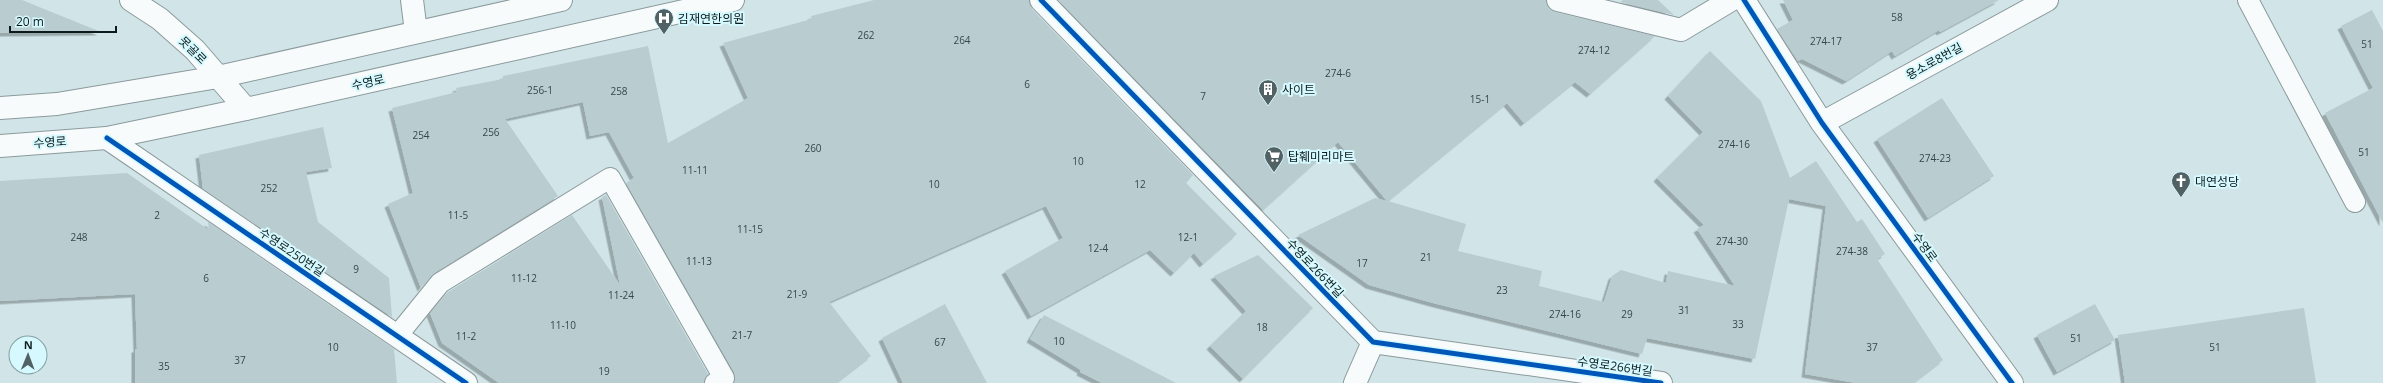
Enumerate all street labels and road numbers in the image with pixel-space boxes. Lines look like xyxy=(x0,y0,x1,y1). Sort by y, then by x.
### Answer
street label: 못골로 xyxy=(175,32,211,68)
street label: 용소로8번길 xyxy=(1903,39,1965,83)
street label: 수영로 xyxy=(350,70,386,94)
street label: 수영로 xyxy=(33,132,67,152)
street label: 수영로250번길 xyxy=(256,224,328,280)
street label: 수영로 xyxy=(1908,229,1942,265)
street label: 수영로266번길 xyxy=(1283,235,1347,301)
street label: 수영로266번길 xyxy=(1576,352,1654,380)

